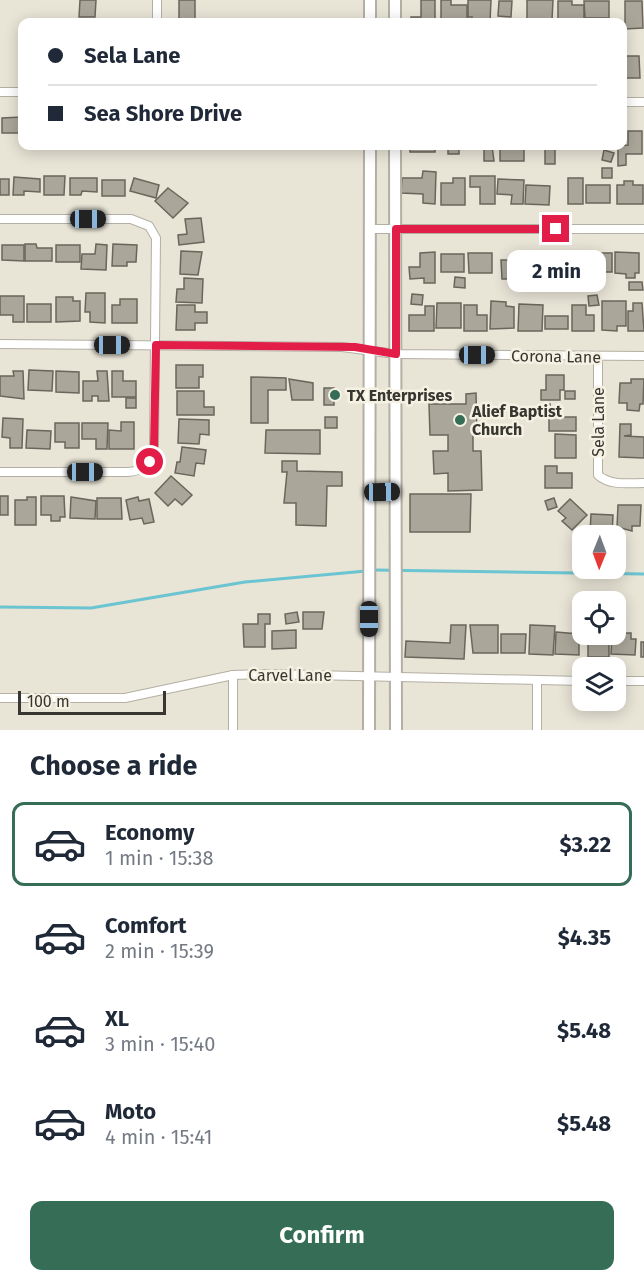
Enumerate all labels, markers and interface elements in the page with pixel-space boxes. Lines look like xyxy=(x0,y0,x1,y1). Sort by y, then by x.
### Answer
text: Sela Lane xyxy=(84,42,180,69)
text: Sea Shore Drive xyxy=(84,100,242,127)
car xyxy=(70,210,106,228)
route end xyxy=(542,215,569,242)
callout: 2 min xyxy=(506,250,606,292)
text: 2 min xyxy=(532,259,581,283)
car xyxy=(94,336,130,354)
car xyxy=(459,346,495,364)
street label: Corona Lane xyxy=(511,346,601,367)
place label: TX Enterprises xyxy=(347,386,452,405)
street label: Sela Lane xyxy=(589,387,608,457)
marker: TX Enterprises xyxy=(328,388,342,402)
place label: Alief Baptist Church xyxy=(471,402,563,439)
marker: Alief Baptist Church xyxy=(453,413,467,427)
route start xyxy=(136,448,163,475)
car xyxy=(67,463,103,481)
car xyxy=(364,483,400,501)
north arrow xyxy=(572,525,626,579)
map controls xyxy=(572,525,626,711)
button: locate xyxy=(572,591,626,645)
car xyxy=(360,601,378,637)
button: layers xyxy=(572,657,626,711)
street label: Carvel Lane xyxy=(248,666,332,685)
scale bar xyxy=(18,688,166,716)
text: 100 m xyxy=(27,692,70,711)
text: Choose a ride xyxy=(30,750,197,782)
icon: car xyxy=(33,817,87,871)
text: Economy xyxy=(105,819,194,846)
text: $3.22 xyxy=(559,831,611,858)
text: 1 min · 15:38 xyxy=(105,846,214,870)
icon: car xyxy=(33,910,87,964)
text: Comfort xyxy=(105,912,186,939)
text: $4.35 xyxy=(558,924,611,951)
text: 2 min · 15:39 xyxy=(105,939,214,963)
icon: car xyxy=(33,1003,87,1057)
text: XL xyxy=(105,1005,129,1032)
text: $5.48 xyxy=(557,1017,611,1044)
text: 3 min · 15:40 xyxy=(105,1032,215,1056)
icon: car xyxy=(33,1096,87,1150)
text: Moto xyxy=(105,1098,156,1125)
text: $5.48 xyxy=(557,1110,611,1137)
text: 4 min · 15:41 xyxy=(105,1125,212,1149)
button: Confirm xyxy=(30,1201,614,1270)

